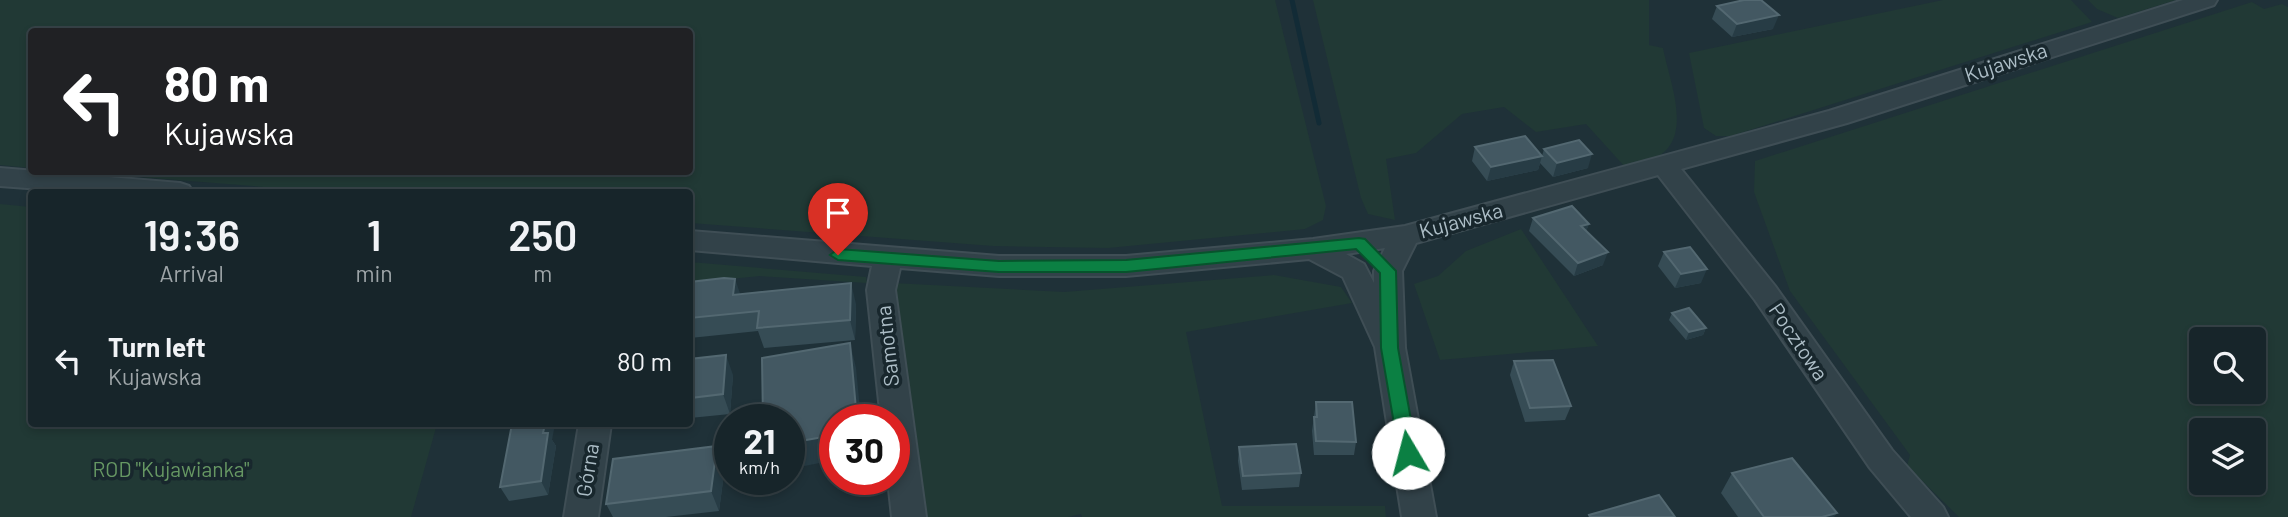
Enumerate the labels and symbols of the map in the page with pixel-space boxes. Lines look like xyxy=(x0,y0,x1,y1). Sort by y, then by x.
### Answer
street label: Kujawska xyxy=(1961,36,2050,87)
pin xyxy=(808,183,868,255)
street label: Kujawska xyxy=(1416,196,1505,243)
street label: Pocztowa xyxy=(1764,298,1834,385)
street label: Samotna xyxy=(870,304,903,388)
speed limit sign: 30 xyxy=(819,404,910,495)
position arrow xyxy=(1371,416,1445,490)
street label: Górna xyxy=(570,441,603,498)
park label: ROD "Kujawianka" xyxy=(93,456,250,481)

